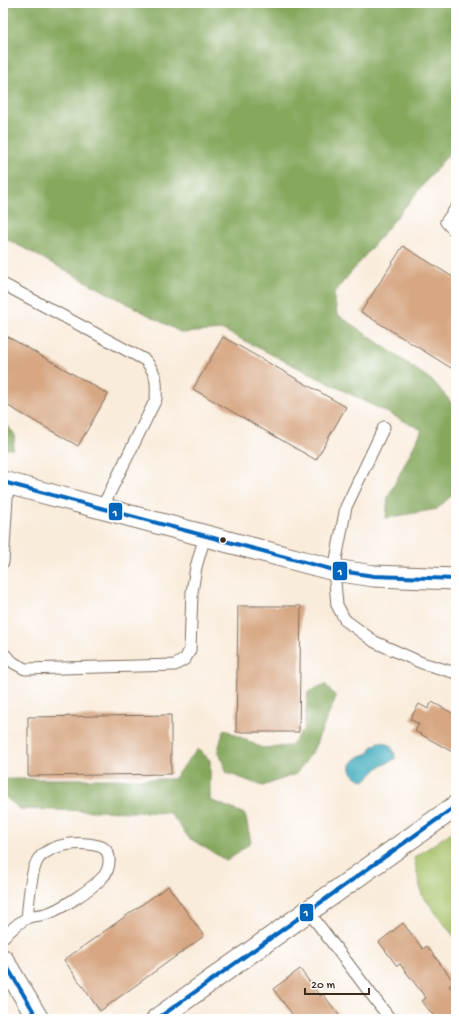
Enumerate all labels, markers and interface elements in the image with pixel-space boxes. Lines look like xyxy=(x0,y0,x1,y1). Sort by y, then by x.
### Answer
line badge: 1 xyxy=(108,502,123,521)
text: 1 xyxy=(112,508,117,520)
unlabelled marker xyxy=(218,535,228,545)
line badge: 1 xyxy=(332,561,348,581)
text: 1 xyxy=(337,567,342,579)
line badge: 1 xyxy=(299,903,314,922)
text: 1 xyxy=(303,908,308,920)
scale bar xyxy=(305,970,369,996)
text: 20 m xyxy=(311,979,336,993)

